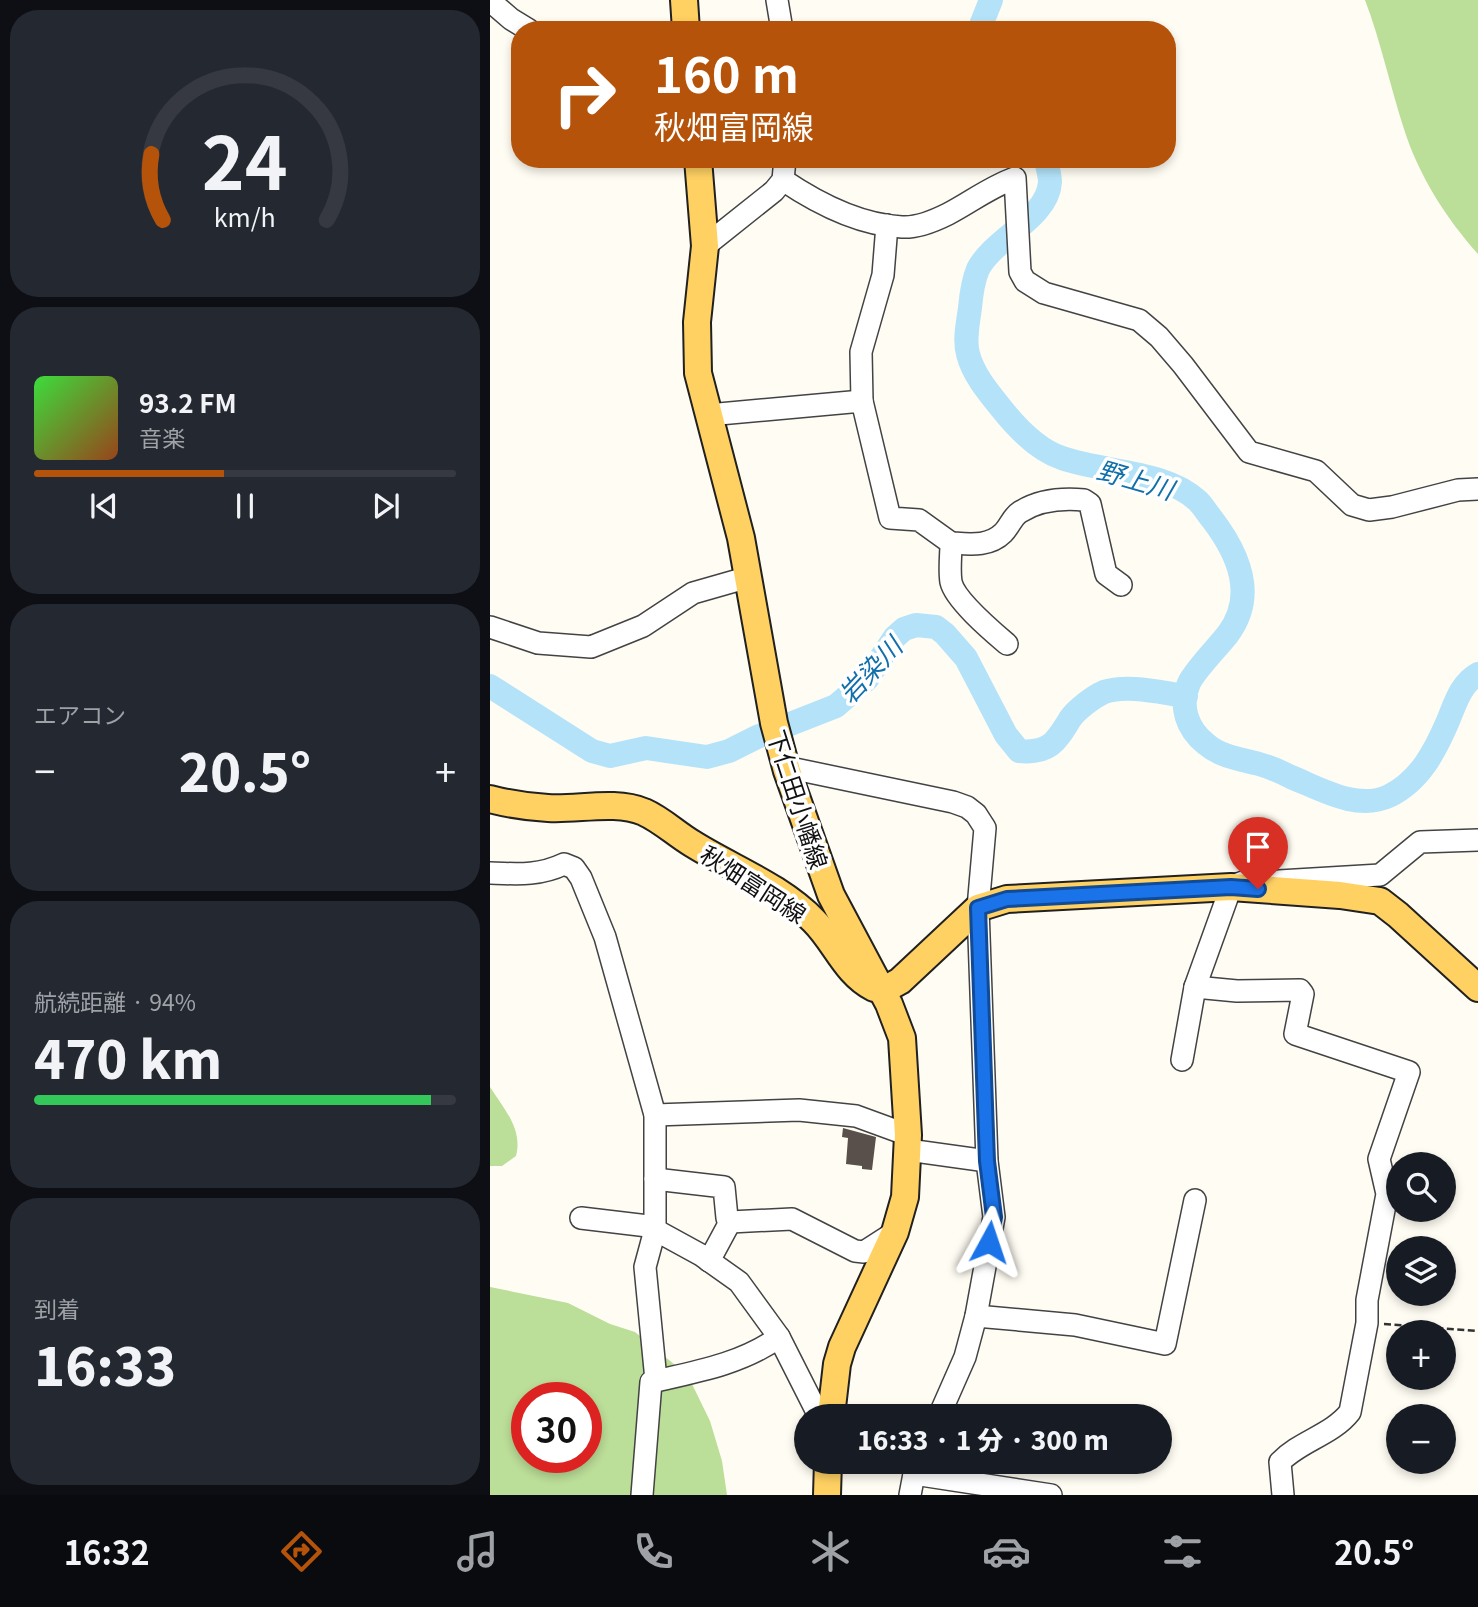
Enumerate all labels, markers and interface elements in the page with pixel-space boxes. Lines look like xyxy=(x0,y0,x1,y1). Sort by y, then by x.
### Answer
text: 160 m xyxy=(654,36,799,107)
icon: right xyxy=(539,49,630,140)
text: 秋畑富岡線 xyxy=(654,102,814,148)
text: 24 xyxy=(202,106,288,211)
text: km/h xyxy=(214,197,276,233)
text: 93.2 FM xyxy=(139,383,237,420)
text: 音楽 xyxy=(139,420,185,454)
water label: 野上川 xyxy=(1093,449,1181,507)
icon: previous xyxy=(85,487,123,525)
icon: pause xyxy=(226,487,264,525)
icon: next xyxy=(367,487,405,525)
water label: 岩染川 xyxy=(829,626,911,710)
text: エアコン xyxy=(34,697,126,731)
street label: 下仁田小幡線 xyxy=(760,725,838,873)
text: 20.5° xyxy=(179,732,311,807)
text: − xyxy=(34,742,55,797)
text: + xyxy=(435,742,456,797)
pin xyxy=(1228,817,1288,889)
icon: arrive xyxy=(1239,828,1277,866)
street label: 秋畑富岡線 xyxy=(694,836,814,930)
text: 航続距離 · 94% xyxy=(34,984,196,1018)
text: 470 km xyxy=(34,1019,222,1094)
map controls xyxy=(1386,1152,1456,1474)
button: search xyxy=(1386,1152,1456,1222)
position arrow xyxy=(952,1205,1026,1279)
button: layers xyxy=(1386,1236,1456,1306)
text: 到着 xyxy=(34,1291,80,1325)
button: + xyxy=(1386,1320,1456,1390)
text: 16:33 xyxy=(34,1326,176,1401)
speed limit sign: 30 xyxy=(511,1382,602,1473)
button: − xyxy=(1386,1404,1456,1474)
text: 16:33 · 1 分 · 300 m xyxy=(857,1420,1109,1457)
icon: directions xyxy=(277,1527,326,1576)
icon: music xyxy=(453,1527,502,1576)
icon: phone xyxy=(629,1527,678,1576)
icon: climate xyxy=(806,1527,855,1576)
icon: car xyxy=(982,1527,1031,1576)
icon: filters xyxy=(1158,1527,1207,1576)
text: 16:32 xyxy=(64,1528,150,1574)
text: 20.5° xyxy=(1334,1528,1414,1574)

